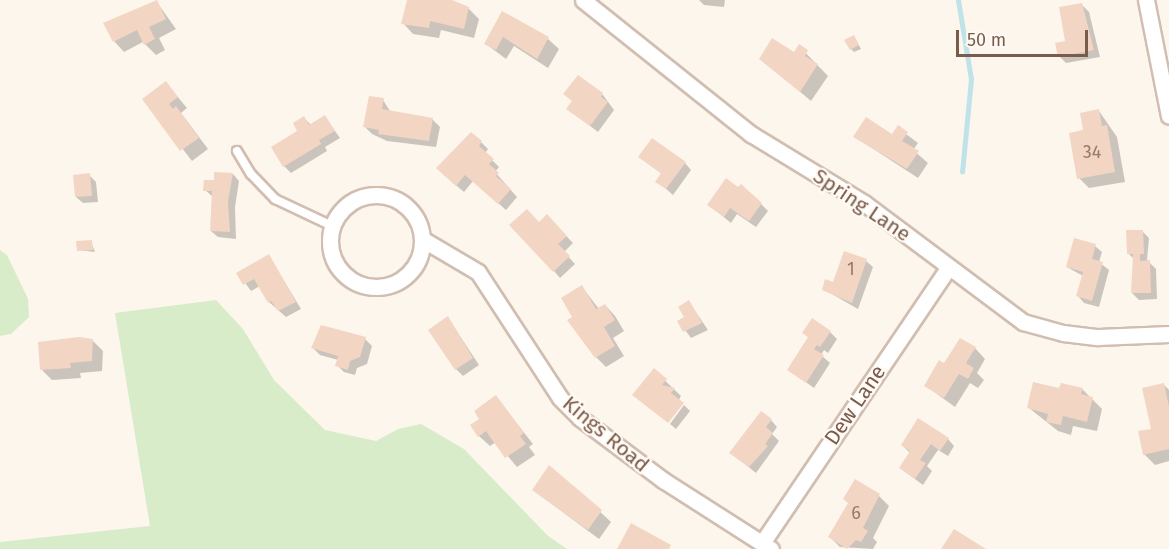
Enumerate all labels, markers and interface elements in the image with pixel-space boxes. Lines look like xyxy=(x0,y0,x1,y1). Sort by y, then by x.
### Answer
scale bar xyxy=(959,18,1091,56)
text: 50 m xyxy=(967,29,1006,51)
house number: 34 xyxy=(1083,141,1101,163)
street label: Spring Lane xyxy=(808,163,916,247)
house number: 1 xyxy=(847,258,855,280)
street label: Dew Lane xyxy=(819,360,891,450)
street label: Kings Road xyxy=(558,391,654,477)
house number: 6 xyxy=(851,502,861,524)

